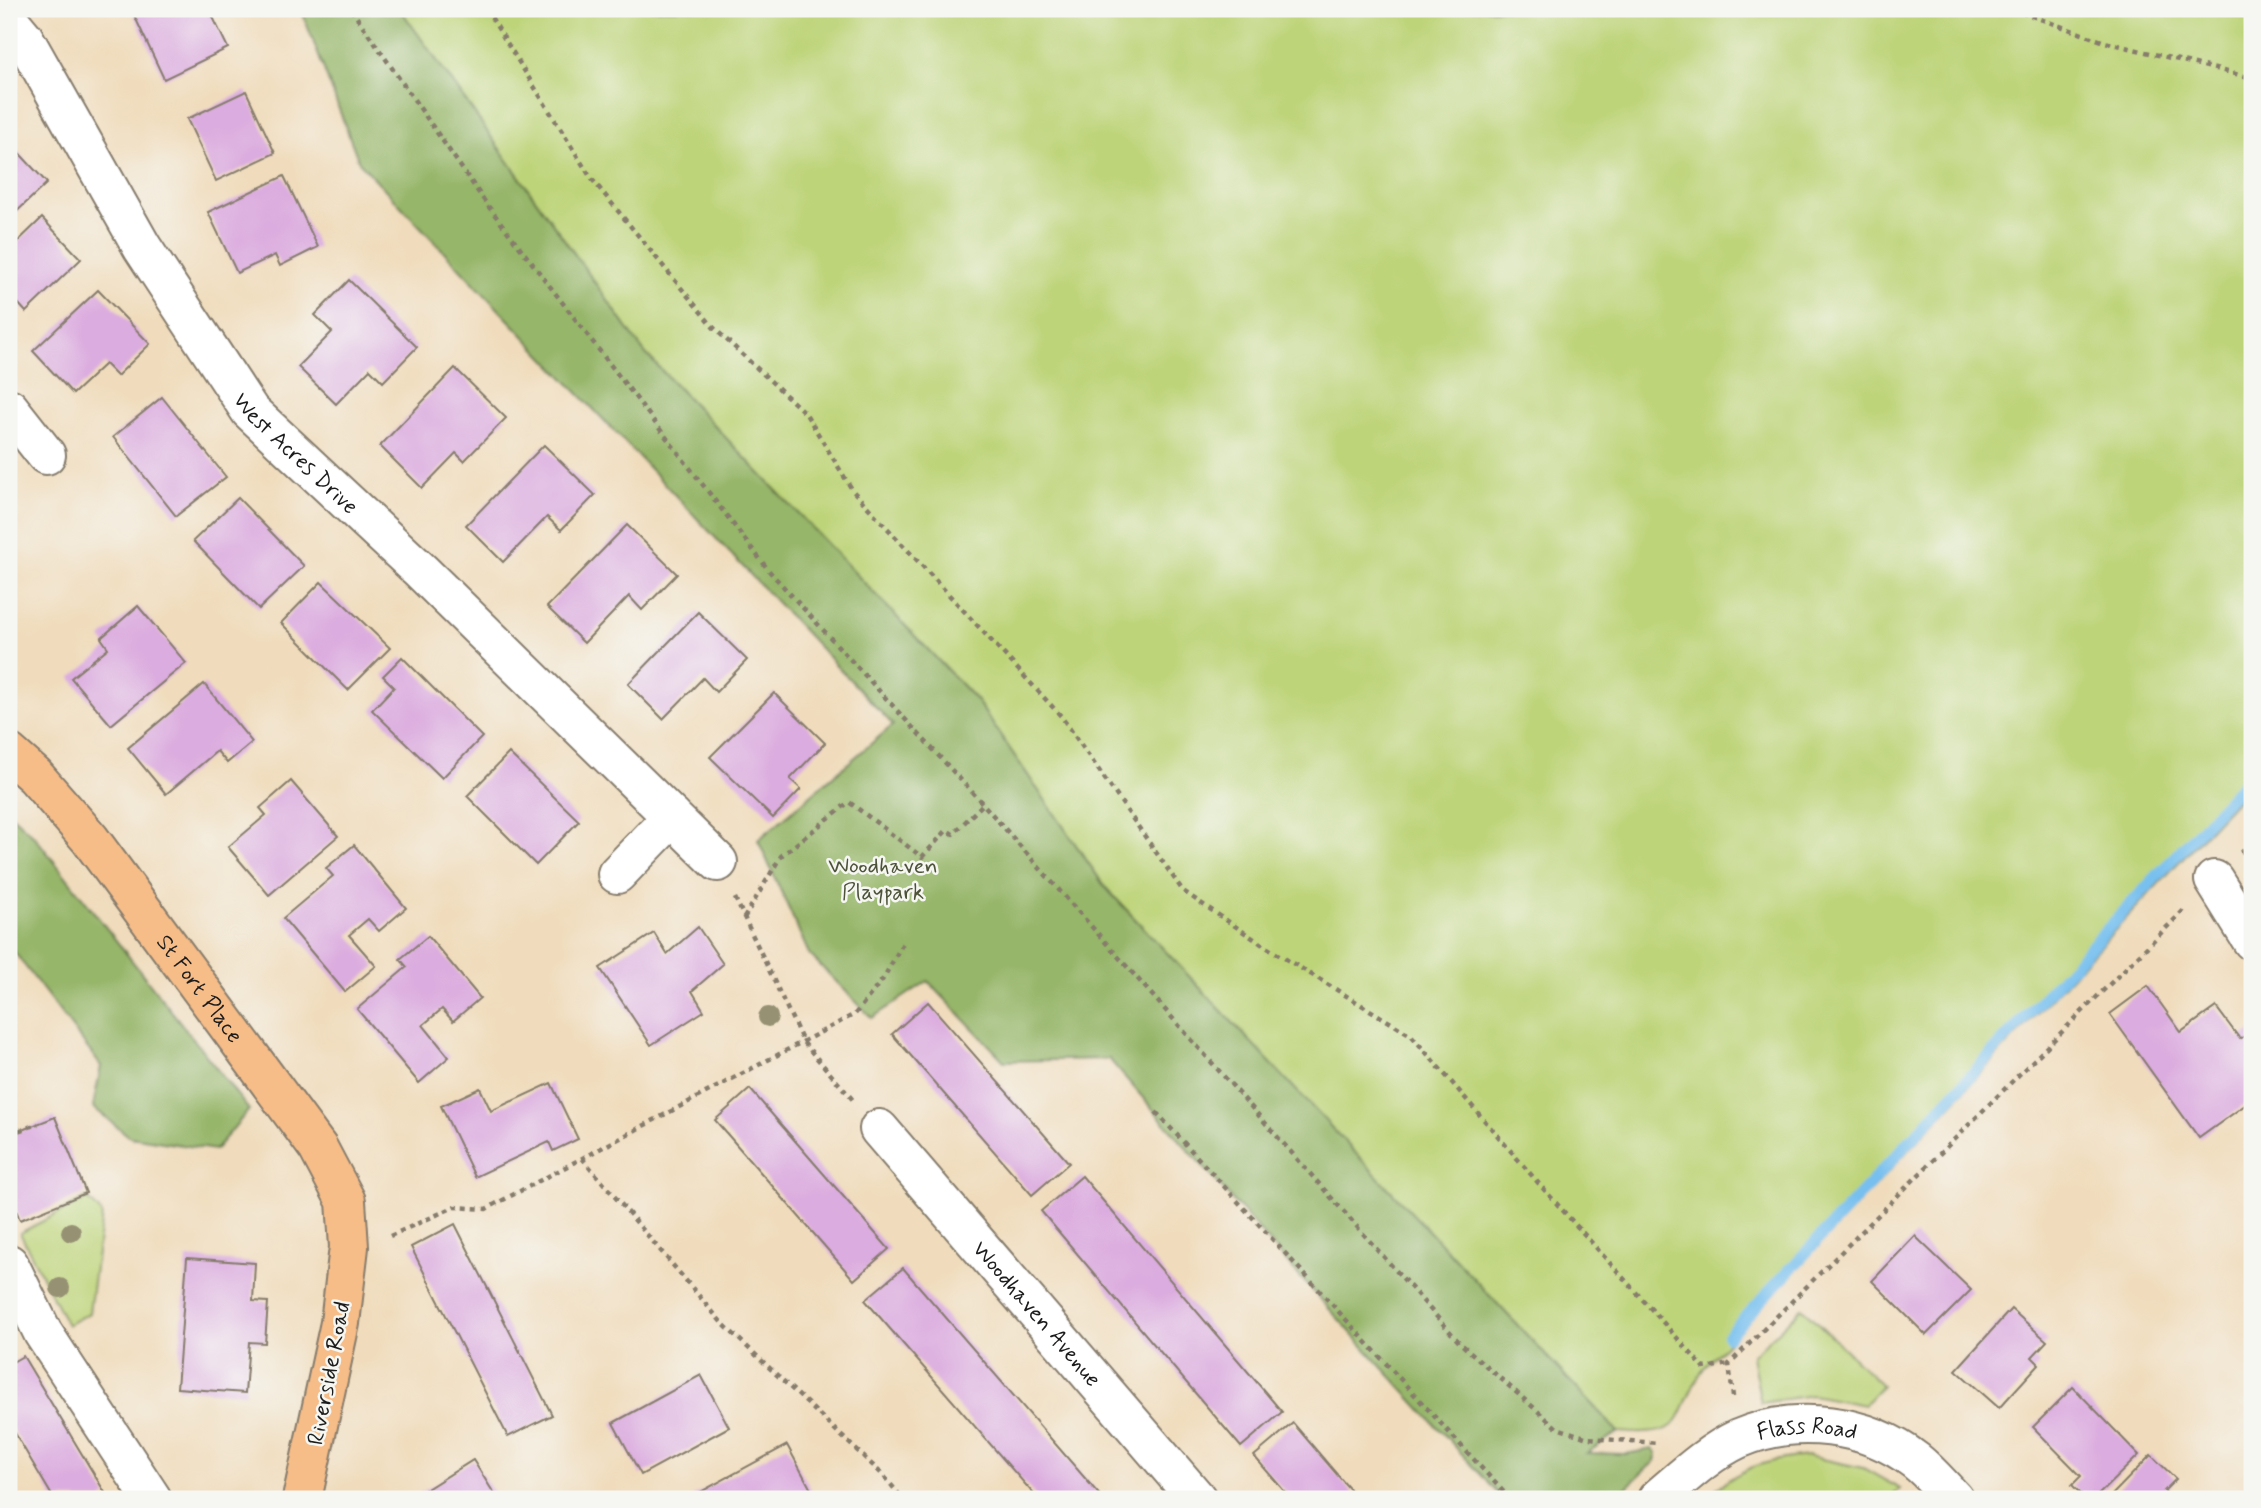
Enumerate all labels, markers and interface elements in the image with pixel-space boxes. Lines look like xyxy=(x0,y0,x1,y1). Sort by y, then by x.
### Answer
street label: West Acres Drive xyxy=(225,387,364,522)
park label: Woodhaven Playpark xyxy=(828,852,938,908)
street label: St Fort Place xyxy=(148,929,249,1050)
street label: Woodhaven Avenue xyxy=(965,1235,1107,1394)
street label: Riverside Road xyxy=(301,1299,359,1448)
street label: Flass Road xyxy=(1754,1412,1860,1448)

